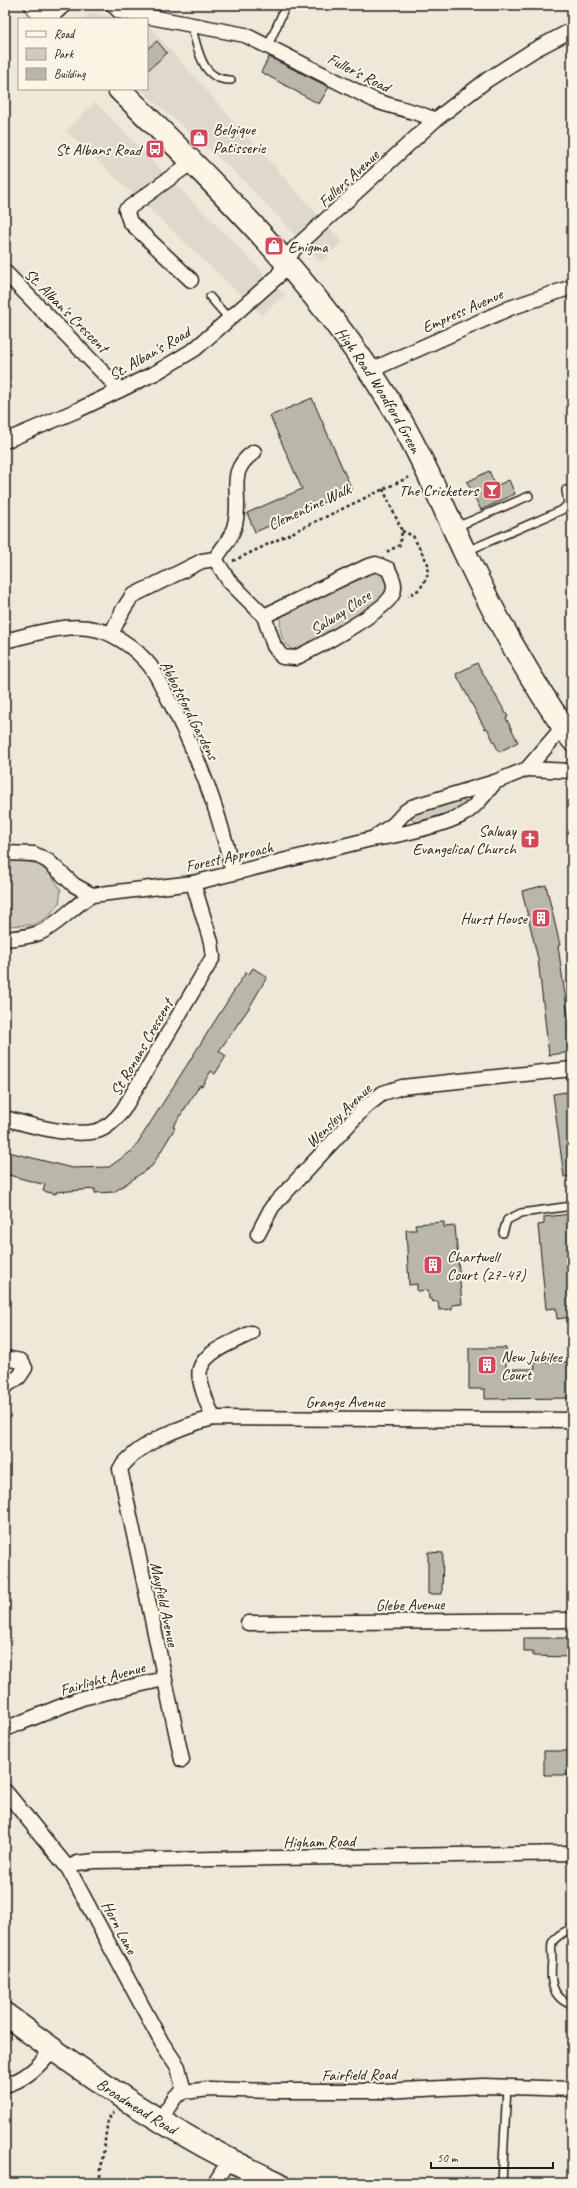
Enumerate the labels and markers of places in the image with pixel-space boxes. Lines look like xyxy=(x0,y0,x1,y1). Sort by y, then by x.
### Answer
place label: Belgique Patisserie xyxy=(213,120,267,158)
shop icon: Belgique Patisserie xyxy=(188,127,210,149)
bus stop icon: St Albans Road xyxy=(144,138,166,160)
place label: St Albans Road xyxy=(56,140,144,160)
shop icon: Enigma xyxy=(263,235,285,257)
place label: Enigma xyxy=(288,237,329,257)
bar icon: The Cricketers xyxy=(481,479,503,501)
place label: The Cricketers xyxy=(399,481,480,501)
place label: Salway Evangelical Church xyxy=(413,821,518,859)
church icon: Salway Evangelical Church xyxy=(519,828,541,850)
building icon: Hurst House xyxy=(530,907,552,929)
place label: Hurst House xyxy=(460,909,529,929)
place label: Chartwell Court (27-47) xyxy=(447,1247,526,1285)
building icon: Chartwell Court (27-47) xyxy=(422,1254,444,1276)
place label: New Jubilee Court xyxy=(501,1347,564,1385)
building icon: New Jubilee Court xyxy=(476,1354,498,1376)

